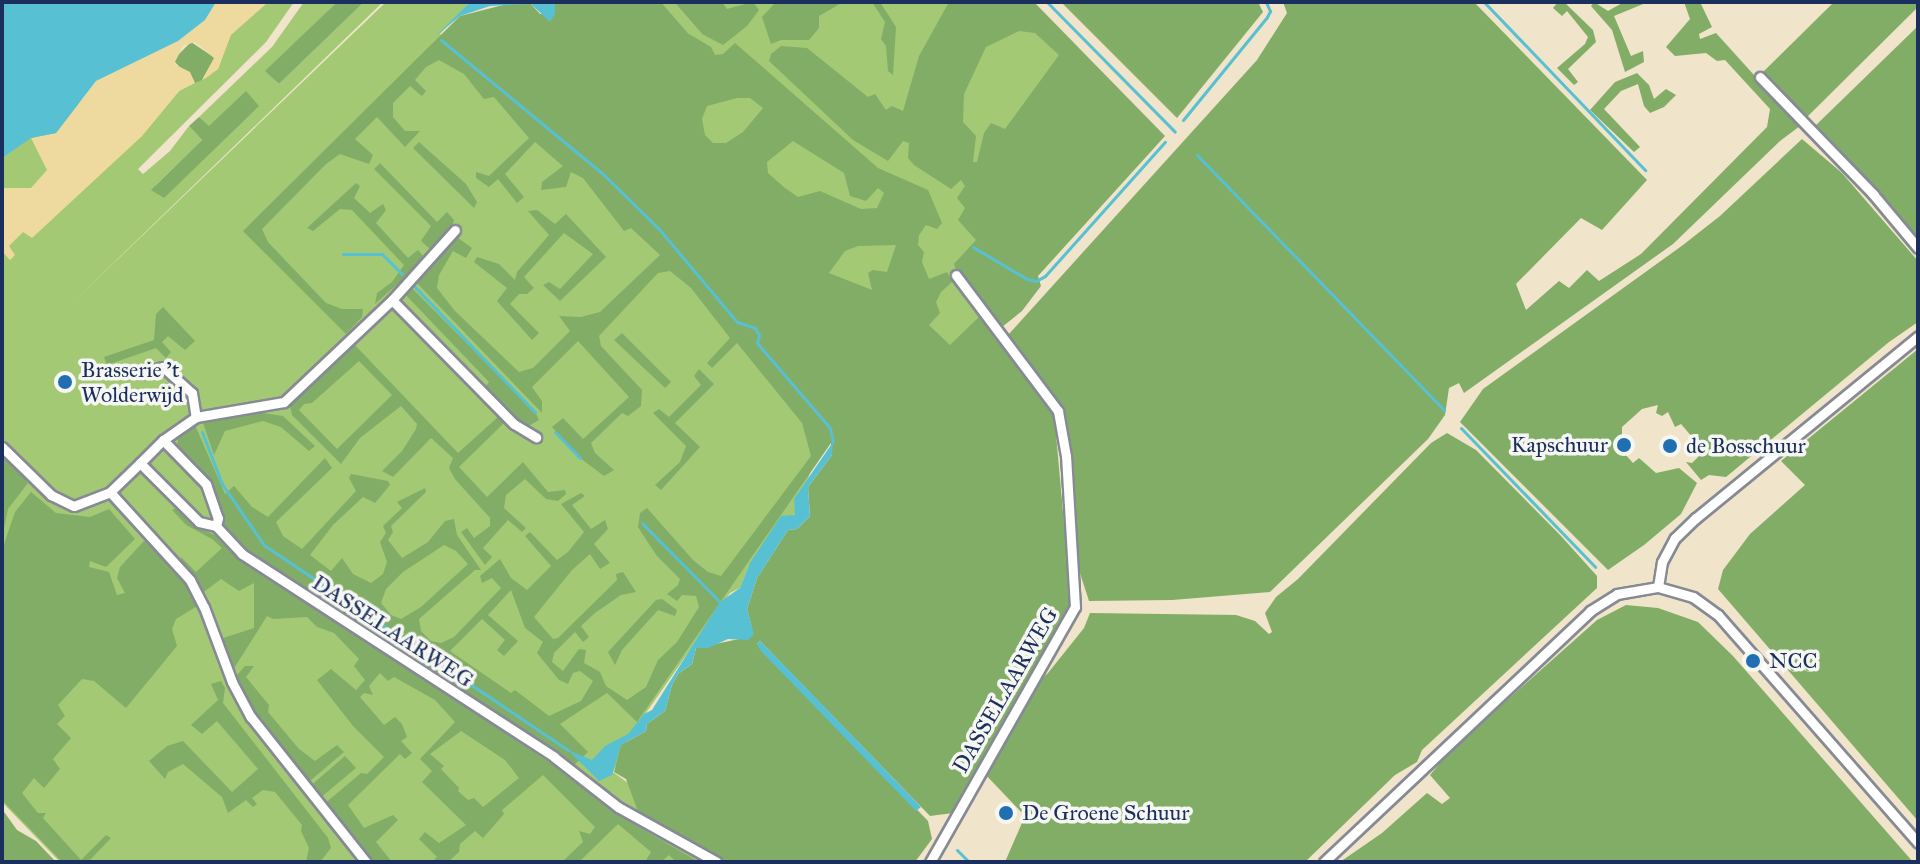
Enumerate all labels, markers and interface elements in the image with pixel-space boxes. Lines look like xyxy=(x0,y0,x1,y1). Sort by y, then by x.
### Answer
place label: Brasserie 't Wolderwijd xyxy=(81,356,183,408)
marker: Brasserie 't Wolderwijd xyxy=(56,373,74,391)
place label: Kapschuur xyxy=(1511,432,1608,458)
place label: de Bosschuur xyxy=(1686,433,1806,459)
marker: Kapschuur xyxy=(1615,436,1633,454)
marker: de Bosschuur xyxy=(1661,437,1679,455)
street label: DASSELAARWEG xyxy=(308,569,478,693)
street label: DASSELAARWEG xyxy=(947,603,1063,777)
place label: NCC xyxy=(1769,648,1817,674)
marker: NCC xyxy=(1744,652,1762,670)
place label: De Groene Schuur xyxy=(1022,800,1189,826)
marker: De Groene Schuur xyxy=(997,804,1015,822)

